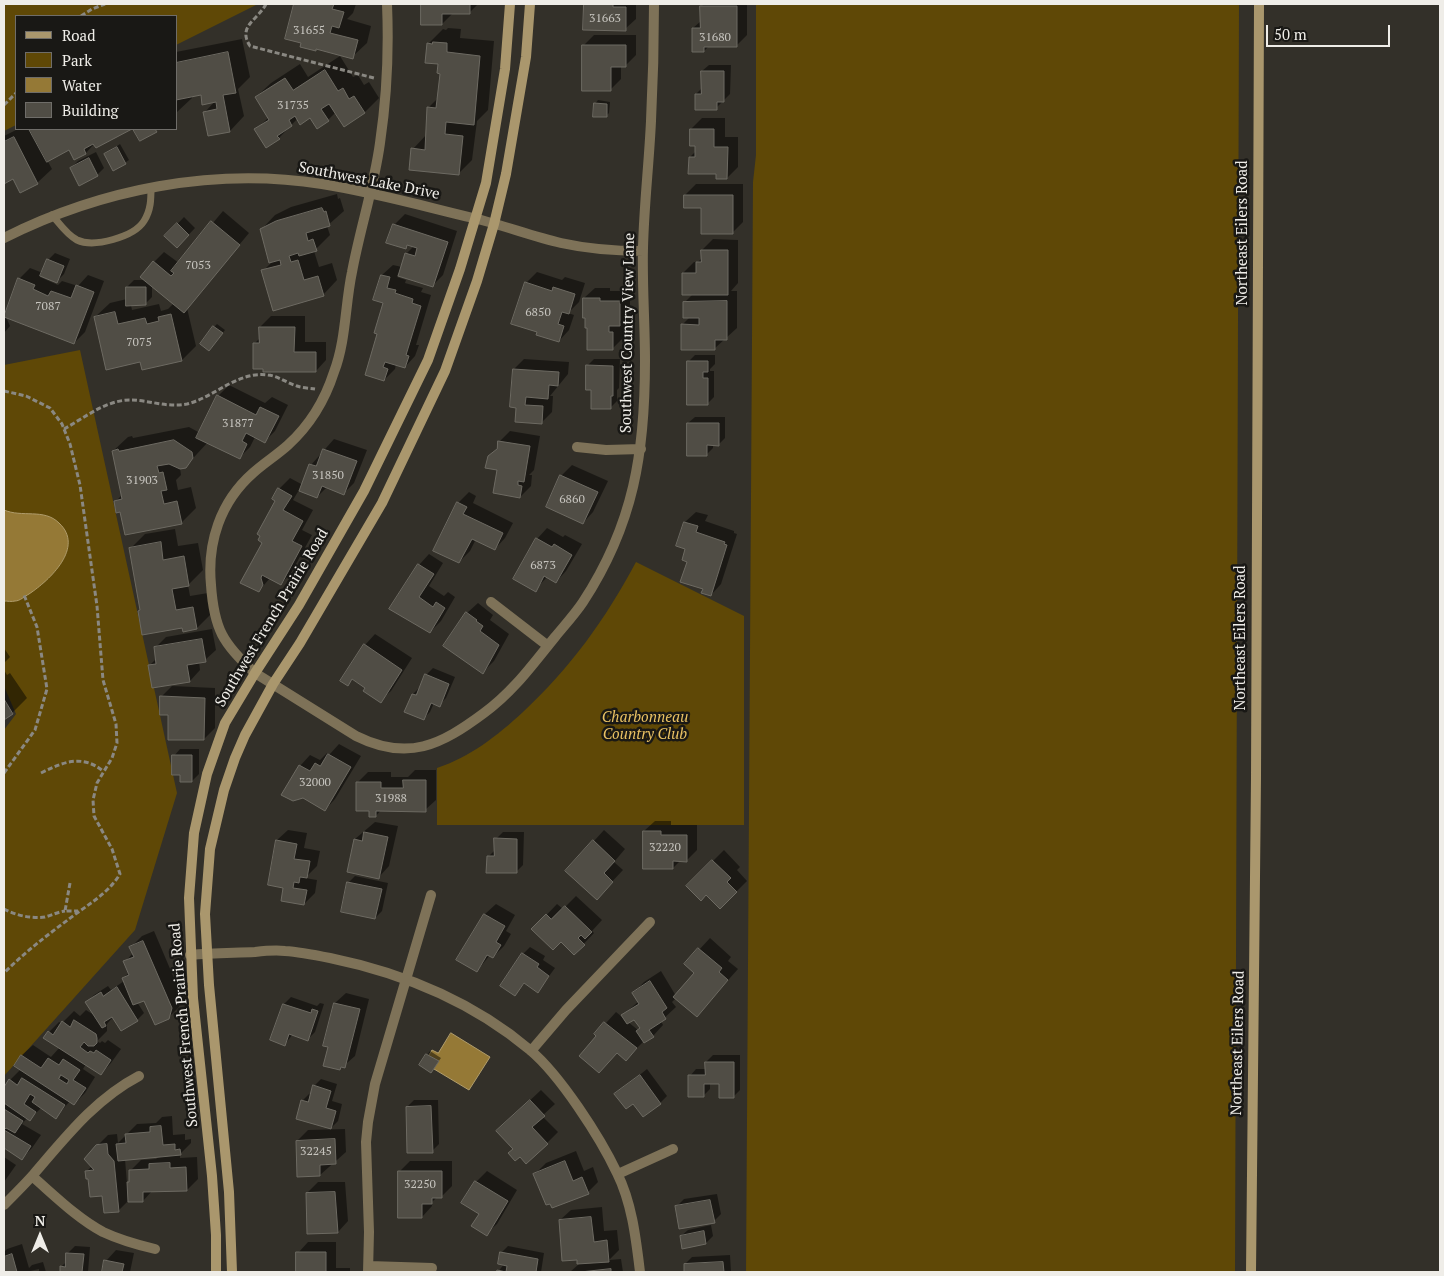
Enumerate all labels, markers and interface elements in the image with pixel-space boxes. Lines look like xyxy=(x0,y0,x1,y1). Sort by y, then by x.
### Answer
house number: 31663 xyxy=(589,12,621,26)
legend xyxy=(15,15,178,130)
scale bar xyxy=(1269,15,1393,47)
house number: 31655 xyxy=(293,24,325,38)
text: 50 m xyxy=(1274,24,1307,44)
text: Road xyxy=(62,25,95,45)
house number: 31680 xyxy=(699,31,731,45)
text: Park xyxy=(62,50,92,70)
text: Water xyxy=(62,75,101,95)
house number: 31735 xyxy=(277,99,309,113)
text: Building xyxy=(62,100,119,120)
street label: Southwest Lake Drive xyxy=(297,158,441,204)
street label: Northeast Eilers Road xyxy=(1234,161,1252,305)
street label: Southwest Country View Lane xyxy=(617,233,639,433)
house number: 7053 xyxy=(185,259,211,273)
house number: 7087 xyxy=(35,300,61,314)
house number: 6850 xyxy=(525,306,551,320)
house number: 7075 xyxy=(126,336,152,350)
house number: 31877 xyxy=(222,417,254,431)
house number: 31850 xyxy=(312,469,344,483)
house number: 31903 xyxy=(126,474,158,488)
house number: 6860 xyxy=(559,493,585,507)
street label: Southwest French Prairie Road xyxy=(212,526,332,710)
house number: 6873 xyxy=(530,559,556,573)
street label: Northeast Eilers Road xyxy=(1232,566,1250,710)
park label: Charbonneau Country Club xyxy=(602,709,688,744)
house number: 32000 xyxy=(299,776,331,790)
house number: 31988 xyxy=(375,792,407,806)
house number: 32220 xyxy=(649,841,681,855)
street label: Southwest French Prairie Road xyxy=(166,922,202,1128)
street label: Northeast Eilers Road xyxy=(1228,970,1248,1116)
house number: 32245 xyxy=(300,1145,332,1159)
house number: 32250 xyxy=(404,1178,436,1192)
north arrow xyxy=(15,1211,65,1261)
text: N xyxy=(35,1211,45,1230)

